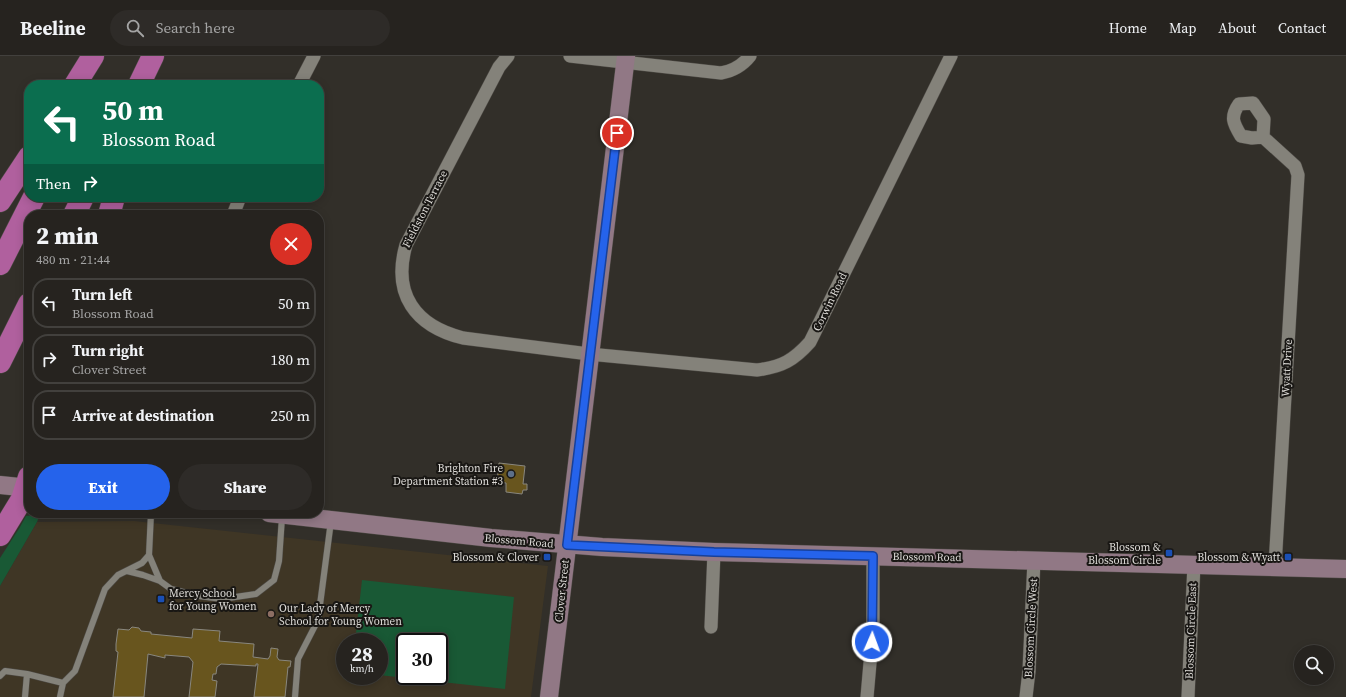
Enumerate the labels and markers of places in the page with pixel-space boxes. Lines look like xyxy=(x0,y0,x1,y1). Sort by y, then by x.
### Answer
pin xyxy=(600,116,634,150)
place label: Brighton Fire Department Station #3 xyxy=(393,461,503,489)
marker: Brighton Fire Department Station #3 xyxy=(506,469,516,479)
place label: Blossom & Blossom Circle xyxy=(1088,540,1161,568)
marker: Blossom & Blossom Circle xyxy=(1164,548,1174,558)
place label: Blossom & Clover xyxy=(452,550,539,565)
place label: Blossom & Wyatt xyxy=(1197,550,1280,565)
marker: Blossom & Clover xyxy=(542,552,552,562)
marker: Blossom & Wyatt xyxy=(1283,552,1293,562)
place label: Mercy School for Young Women xyxy=(169,586,257,614)
marker: Mercy School for Young Women xyxy=(156,594,166,604)
place label: Our Lady of Mercy School for Young Women xyxy=(279,601,402,629)
marker: Our Lady of Mercy School for Young Women xyxy=(266,609,276,619)

